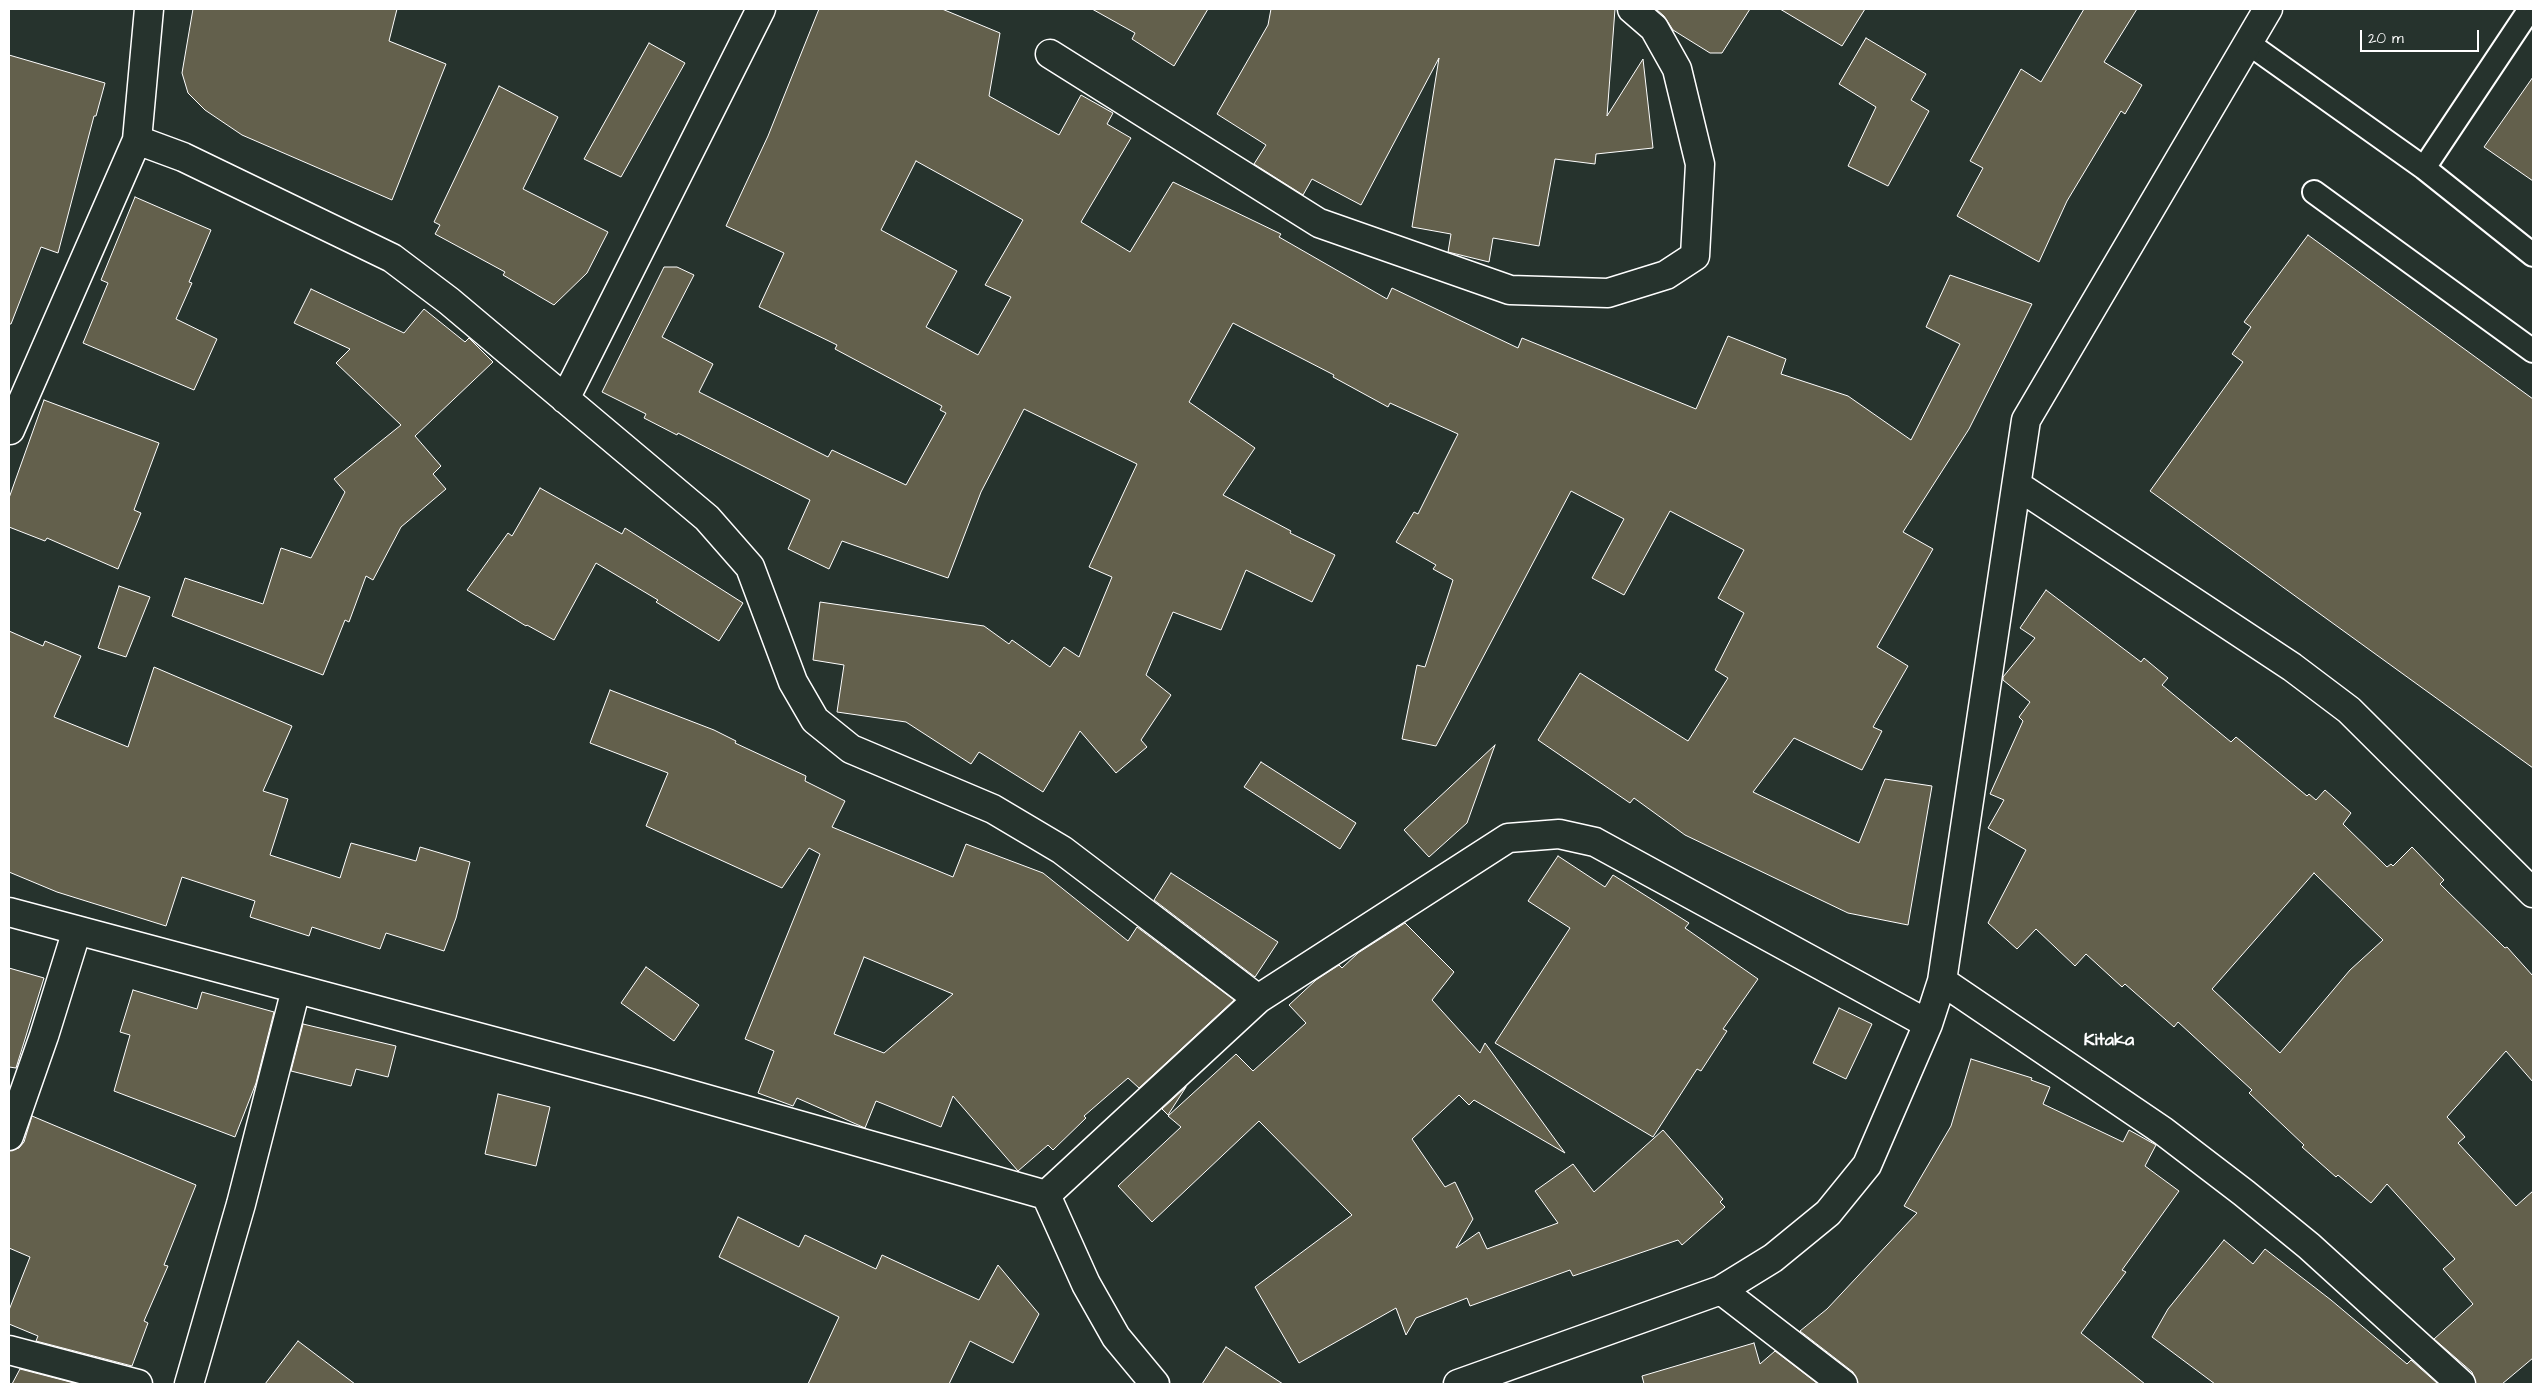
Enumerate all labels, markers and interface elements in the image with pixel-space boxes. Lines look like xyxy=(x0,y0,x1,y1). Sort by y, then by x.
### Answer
scale bar xyxy=(2362,20,2481,52)
text: 20 m xyxy=(2368,28,2404,49)
district label: Kitaka xyxy=(2084,1030,2134,1052)

